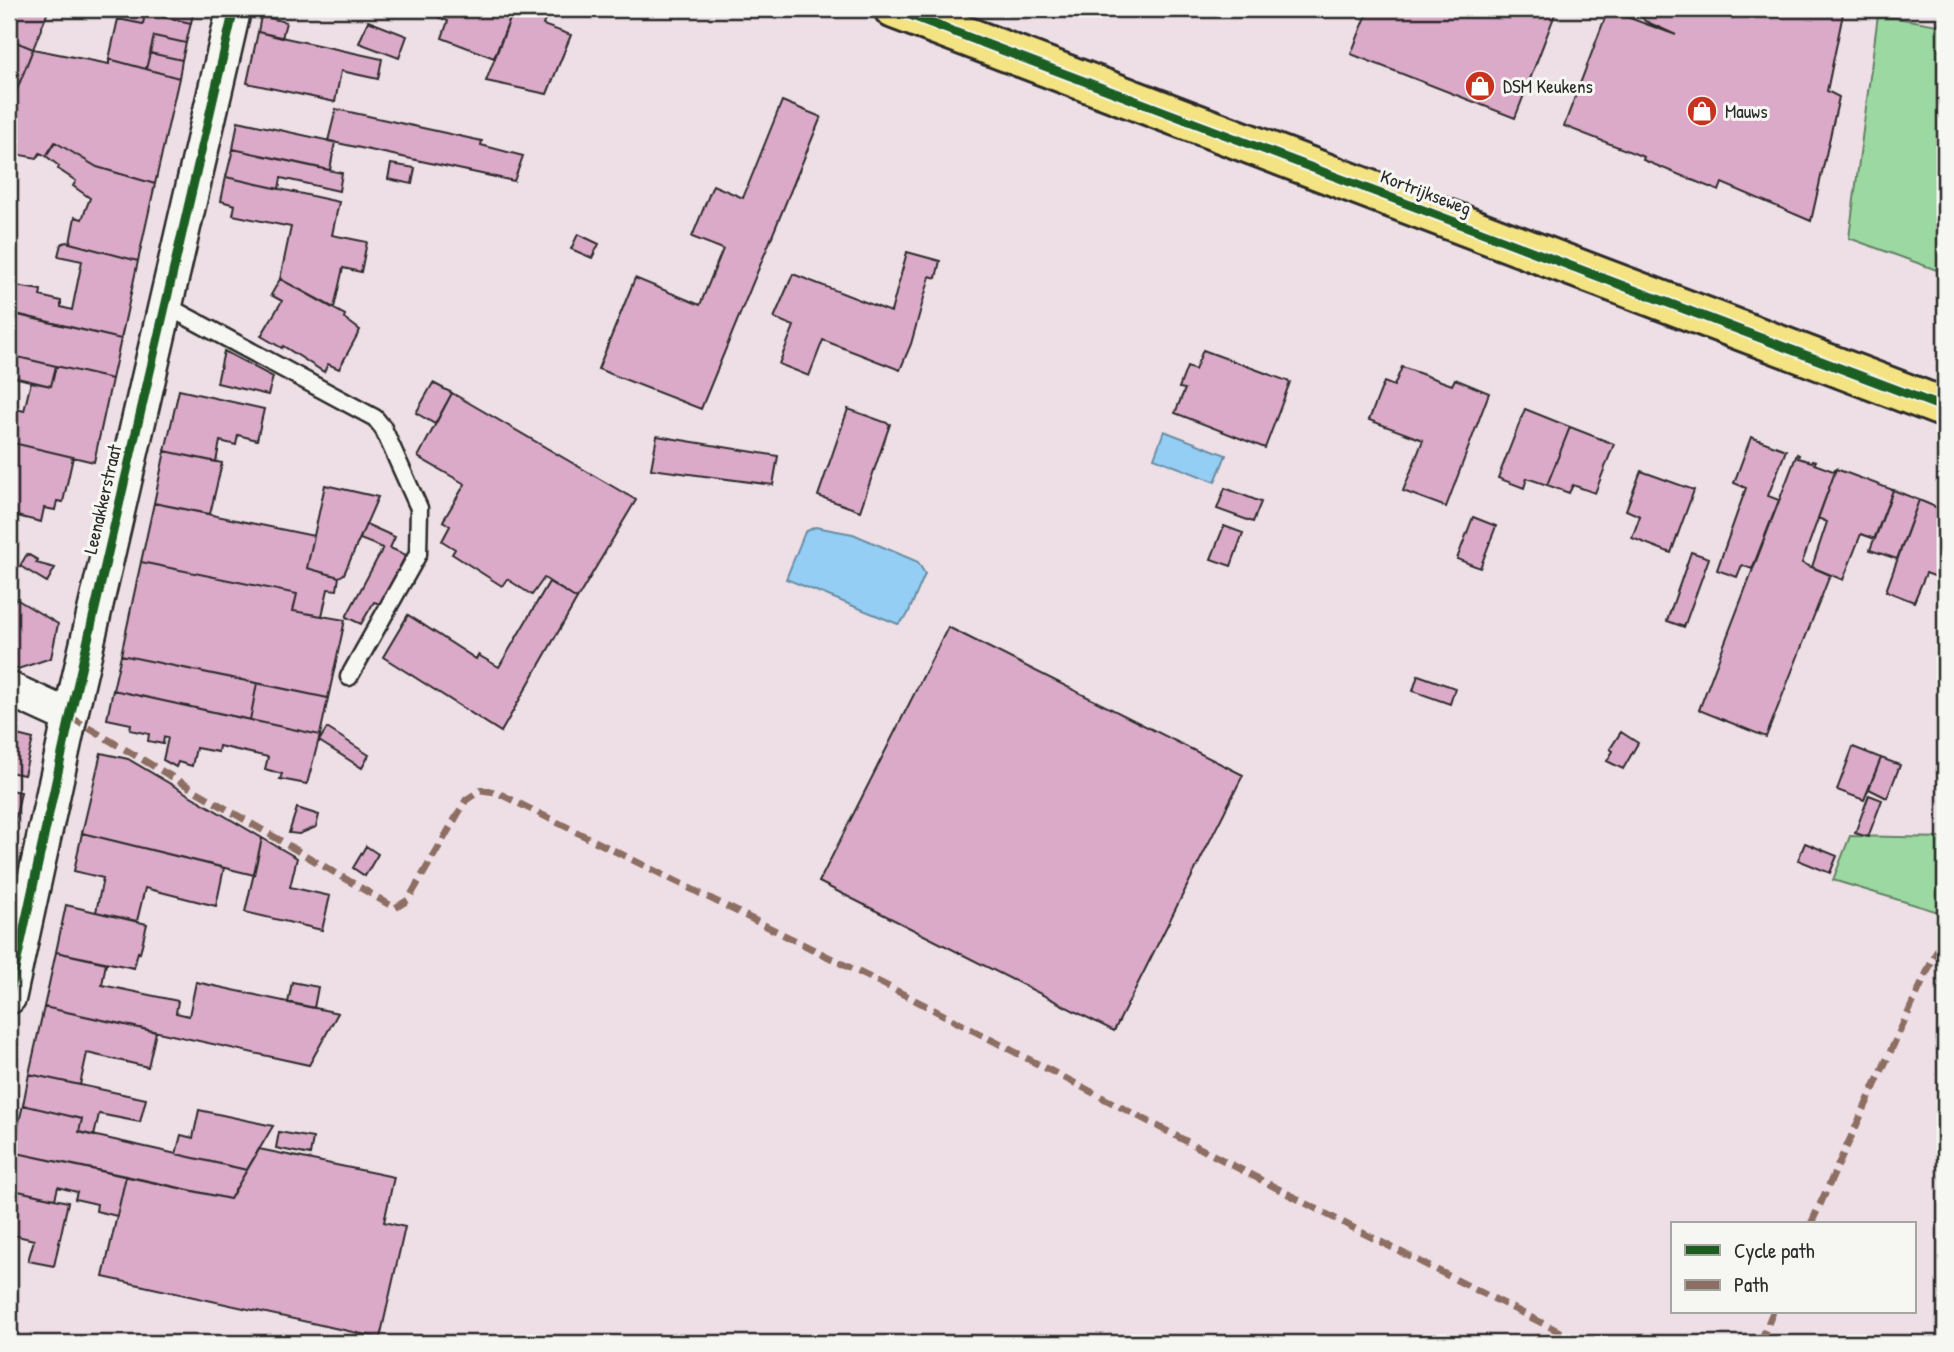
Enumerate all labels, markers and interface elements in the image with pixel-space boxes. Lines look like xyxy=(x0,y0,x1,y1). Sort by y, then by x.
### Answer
shop icon: DSM Keukens xyxy=(1463,69,1497,103)
place label: DSM Keukens xyxy=(1503,73,1593,99)
shop icon: Mauws xyxy=(1685,94,1719,128)
place label: Mauws xyxy=(1725,98,1767,124)
street label: Kortrijkseweg xyxy=(1377,163,1475,221)
street label: Leenakkerstraat xyxy=(77,441,127,556)
legend xyxy=(1671,1222,1916,1314)
text: Cycle path xyxy=(1734,1236,1815,1265)
text: Path xyxy=(1734,1270,1769,1299)

